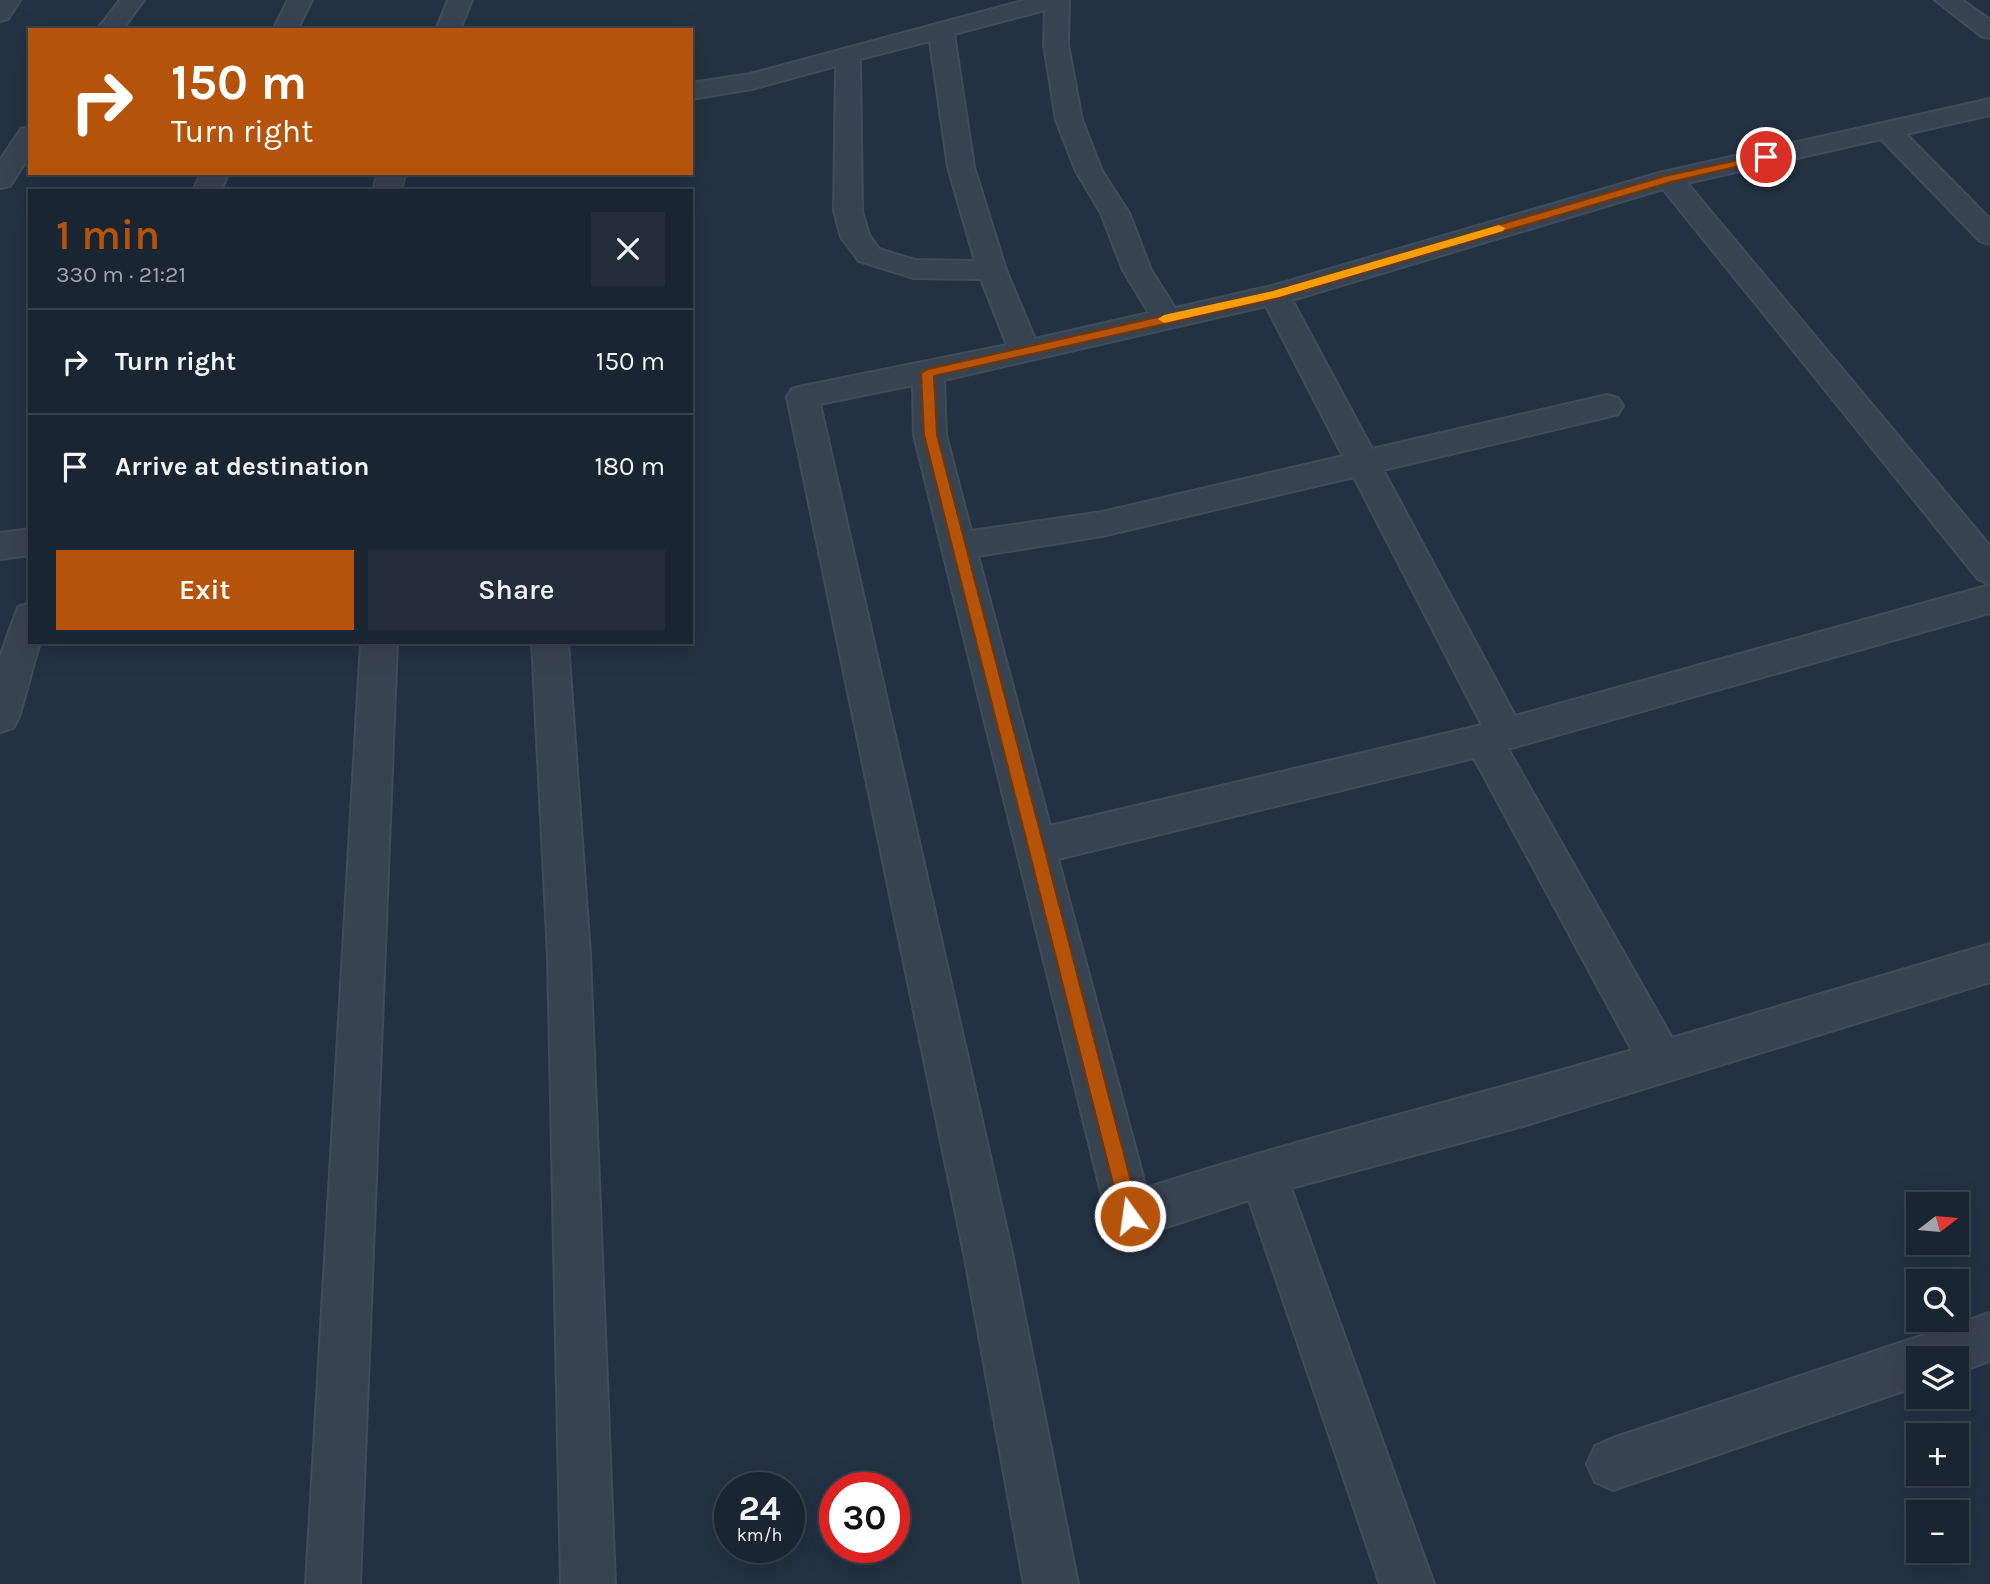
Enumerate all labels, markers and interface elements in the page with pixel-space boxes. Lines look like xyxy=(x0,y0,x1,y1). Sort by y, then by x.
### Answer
text: 150 m xyxy=(171,54,307,111)
icon: right xyxy=(56,56,147,147)
text: Turn right xyxy=(171,113,313,150)
pin xyxy=(1736,127,1796,187)
icon: arrive xyxy=(1747,138,1785,176)
text: 1 min xyxy=(56,210,160,260)
button: close xyxy=(591,212,665,286)
text: 330 m · 21:21 xyxy=(56,261,186,288)
icon: right xyxy=(56,343,94,381)
text: Turn right xyxy=(115,346,236,377)
text: 150 m xyxy=(596,346,665,377)
icon: arrive xyxy=(56,448,94,486)
text: Arrive at destination xyxy=(115,451,369,482)
text: 180 m xyxy=(595,451,665,482)
button: Exit xyxy=(56,550,354,630)
button: Share xyxy=(368,550,665,630)
position arrow xyxy=(1093,1179,1167,1253)
north arrow xyxy=(1906,1192,1969,1255)
map controls xyxy=(1906,1192,1969,1563)
button: search xyxy=(1906,1269,1969,1332)
button: layers xyxy=(1906,1346,1969,1409)
button: + xyxy=(1906,1423,1969,1486)
speed limit sign: 30 xyxy=(819,1472,910,1563)
text: 24 xyxy=(739,1488,781,1529)
button: − xyxy=(1906,1500,1969,1563)
text: km/h xyxy=(737,1524,782,1546)

